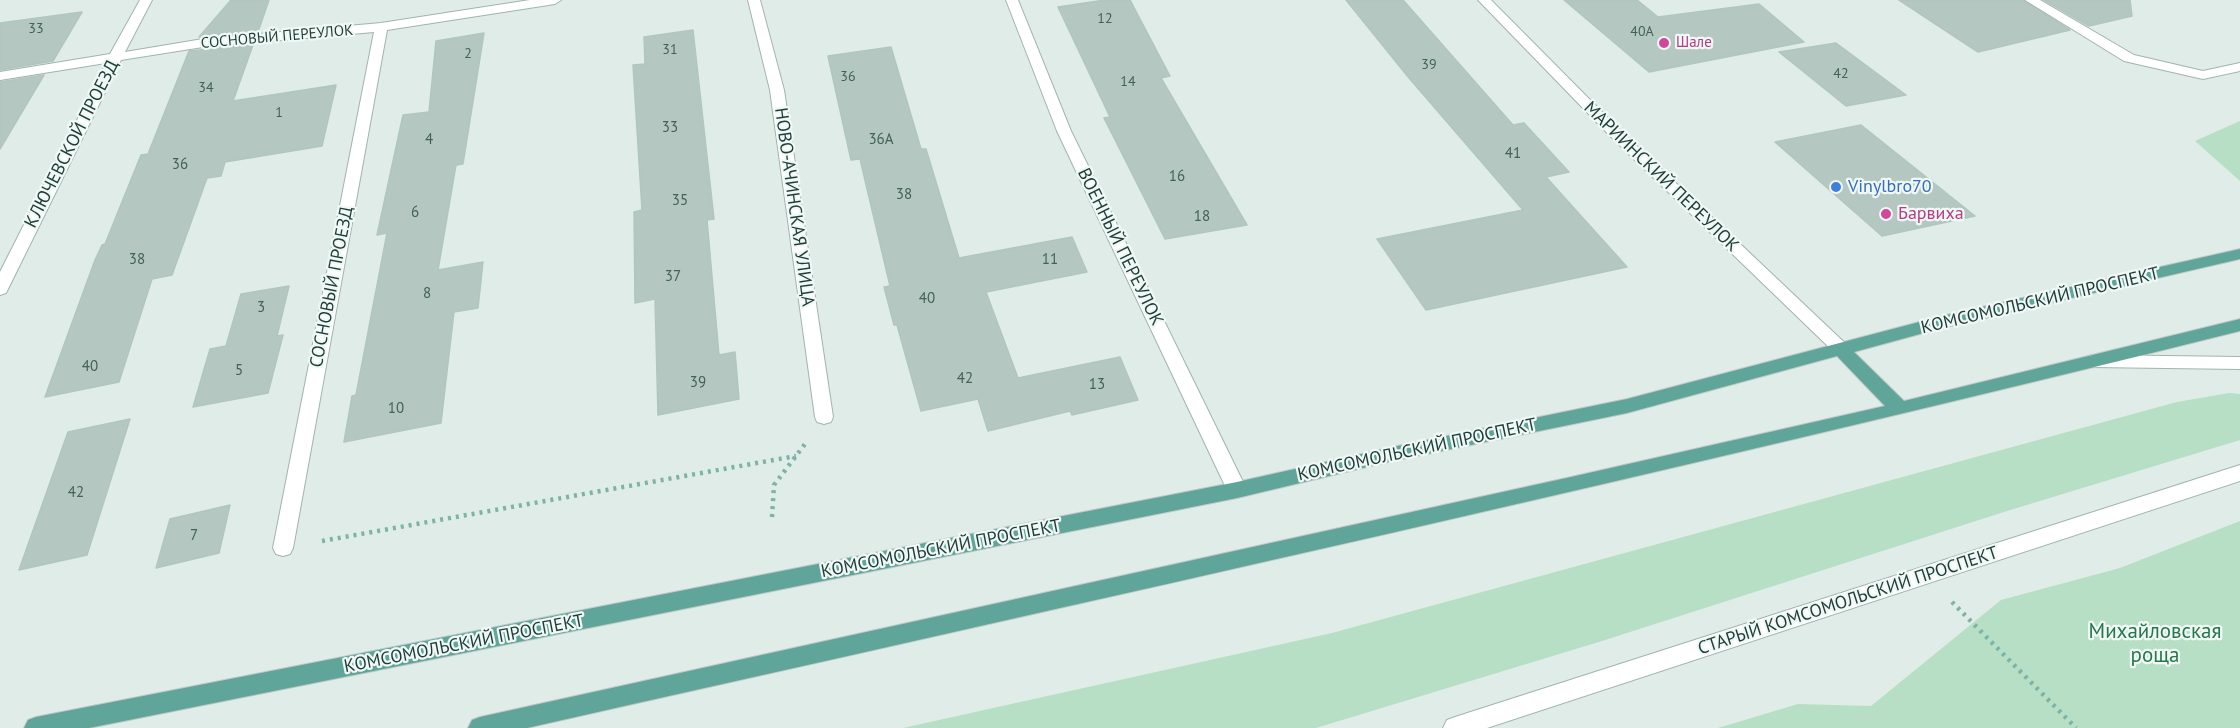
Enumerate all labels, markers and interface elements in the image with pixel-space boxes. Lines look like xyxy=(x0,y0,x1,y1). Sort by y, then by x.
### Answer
house number: 12 xyxy=(1097,11,1113,27)
house number: 33 xyxy=(28,21,44,37)
street label: СОСНОВЫЙ ПЕРЕУЛОК xyxy=(200,21,354,53)
house number: 40А xyxy=(1630,24,1654,40)
place label: Шале xyxy=(1676,34,1712,52)
marker: Шале xyxy=(1657,36,1671,50)
house number: 31 xyxy=(662,42,678,58)
house number: 2 xyxy=(464,46,472,62)
street label: КЛЮЧЕВСКОЙ ПРОЕЗД xyxy=(20,57,124,231)
house number: 39 xyxy=(1421,57,1437,73)
house number: 42 xyxy=(1833,66,1849,82)
house number: 36 xyxy=(840,69,856,85)
house number: 14 xyxy=(1120,74,1136,90)
house number: 34 xyxy=(198,80,214,96)
street label: МАРИИНСКИЙ ПЕРЕУЛОК xyxy=(1579,97,1743,257)
house number: 1 xyxy=(275,105,283,121)
street label: НОВО-АЧИНСКАЯ УЛИЦА xyxy=(769,106,819,308)
house number: 33 xyxy=(662,119,678,137)
house number: 4 xyxy=(425,131,433,149)
house number: 36А xyxy=(868,131,894,149)
house number: 41 xyxy=(1505,145,1521,163)
house number: 36 xyxy=(172,156,188,174)
street label: ВОЕННЫЙ ПЕРЕУЛОК xyxy=(1072,165,1168,329)
house number: 16 xyxy=(1169,168,1185,186)
place label: Vinylbro70 xyxy=(1848,176,1932,198)
marker: Vinylbro70 xyxy=(1829,180,1843,194)
house number: 38 xyxy=(896,186,912,204)
house number: 35 xyxy=(672,192,688,210)
place label: Барвиха xyxy=(1898,203,1964,225)
house number: 6 xyxy=(411,204,419,222)
street label: СОСНОВЫЙ ПРОЕЗД xyxy=(306,205,358,369)
marker: Барвиха xyxy=(1879,207,1893,221)
house number: 18 xyxy=(1194,208,1210,226)
house number: 38 xyxy=(129,251,145,269)
house number: 11 xyxy=(1042,251,1058,269)
street label: КОМСОМОЛЬСКИЙ ПРОСПЕКТ xyxy=(1919,263,2161,339)
house number: 37 xyxy=(665,268,681,286)
house number: 8 xyxy=(423,285,431,303)
house number: 40 xyxy=(919,290,935,308)
house number: 3 xyxy=(257,299,265,317)
house number: 40 xyxy=(82,358,98,376)
house number: 5 xyxy=(235,362,243,380)
house number: 42 xyxy=(957,370,973,388)
house number: 39 xyxy=(690,374,706,392)
house number: 13 xyxy=(1089,376,1105,394)
house number: 10 xyxy=(388,400,404,418)
street label: КОМСОМОЛЬСКИЙ ПРОСПЕКТ xyxy=(1296,414,1538,486)
house number: 42 xyxy=(68,484,84,502)
street label: КОМСОМОЛЬСКИЙ ПРОСПЕКТ xyxy=(819,515,1063,583)
house number: 7 xyxy=(190,527,198,545)
street label: СТАРЫЙ КОМСОМОЛЬСКИЙ ПРОСПЕКТ xyxy=(1695,542,2001,660)
street label: КОМСОМОЛЬСКИЙ ПРОСПЕКТ xyxy=(342,610,586,678)
park label: Михайловская роща xyxy=(2089,619,2221,669)

